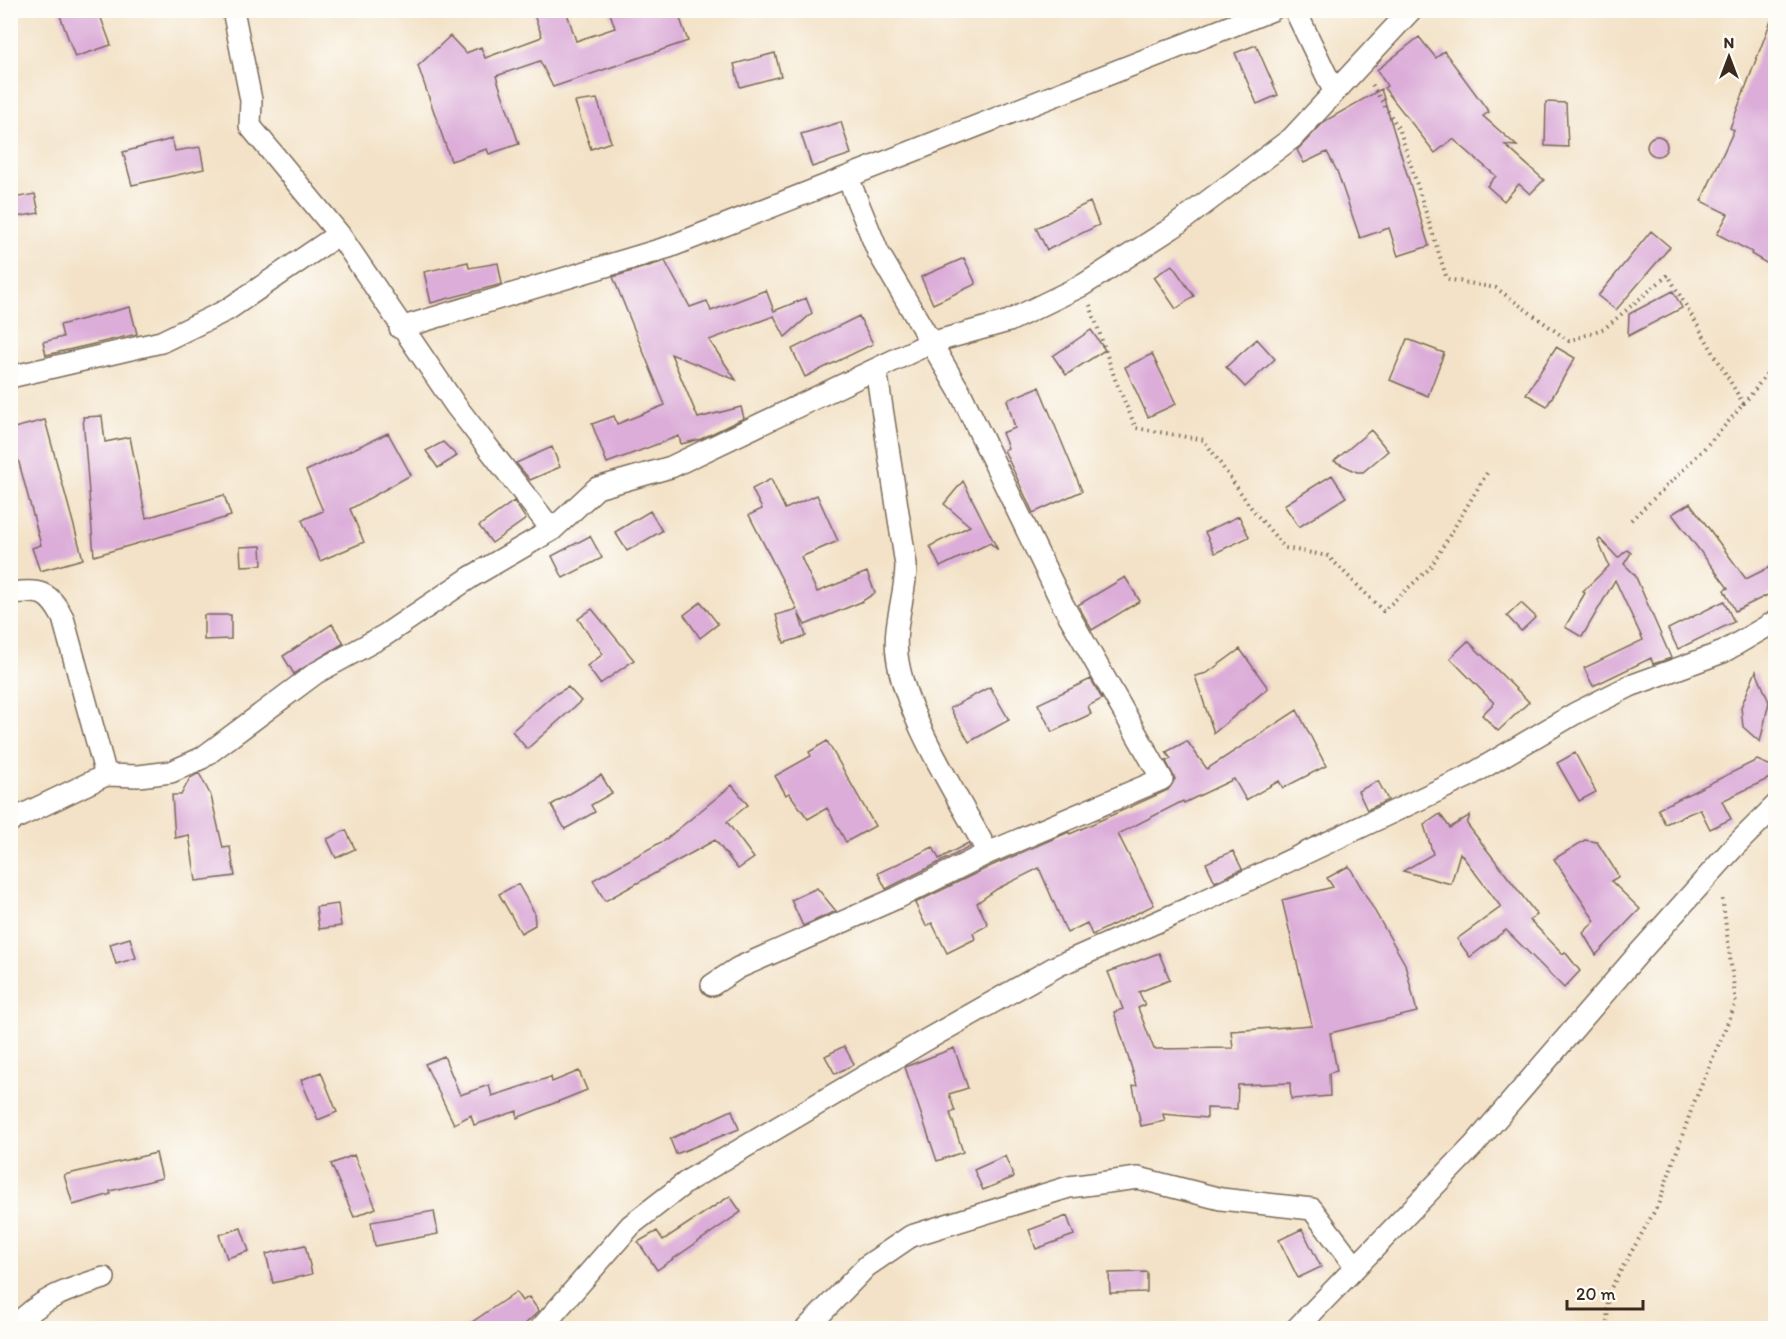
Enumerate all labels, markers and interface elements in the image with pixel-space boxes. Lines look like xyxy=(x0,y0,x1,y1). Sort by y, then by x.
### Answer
north arrow xyxy=(1699,27,1759,87)
text: N xyxy=(1724,33,1734,52)
scale bar xyxy=(1567,1273,1644,1311)
text: 20 m xyxy=(1576,1283,1616,1305)

